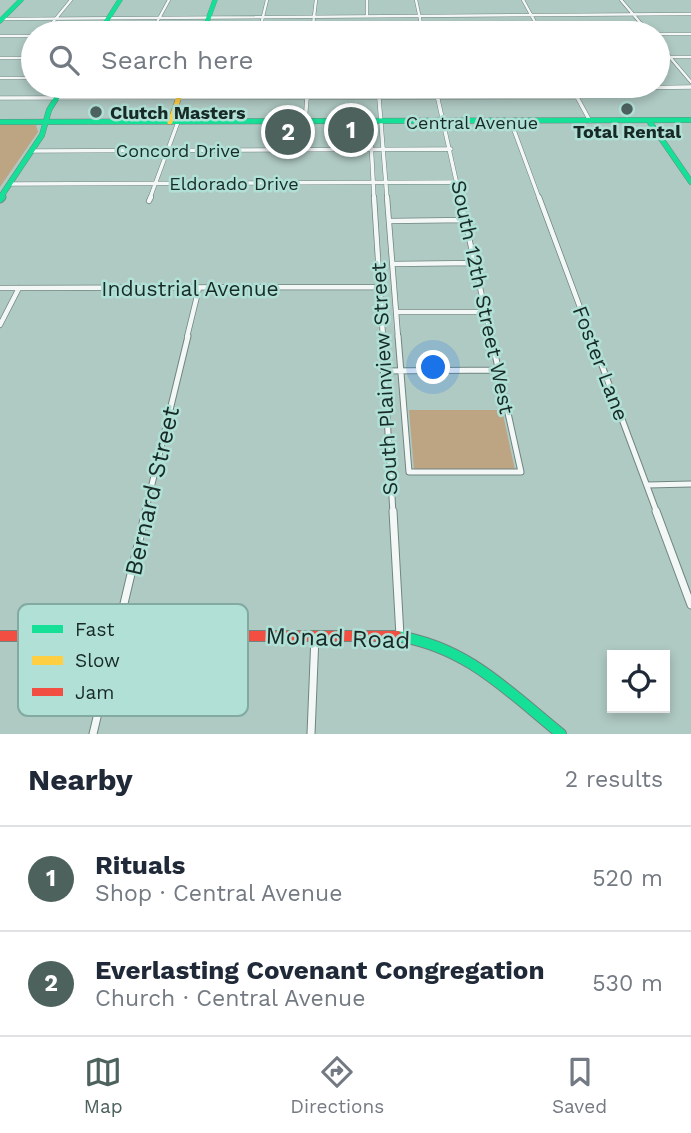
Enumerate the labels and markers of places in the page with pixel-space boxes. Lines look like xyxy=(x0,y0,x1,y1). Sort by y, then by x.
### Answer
marker: Total Rental xyxy=(619,101,635,117)
place label: Clutch Masters xyxy=(110,102,246,123)
marker: Clutch Masters xyxy=(88,104,104,120)
pin: 1 xyxy=(328,104,374,156)
pin: 2 xyxy=(265,106,311,158)
place label: Total Rental xyxy=(573,121,681,142)

